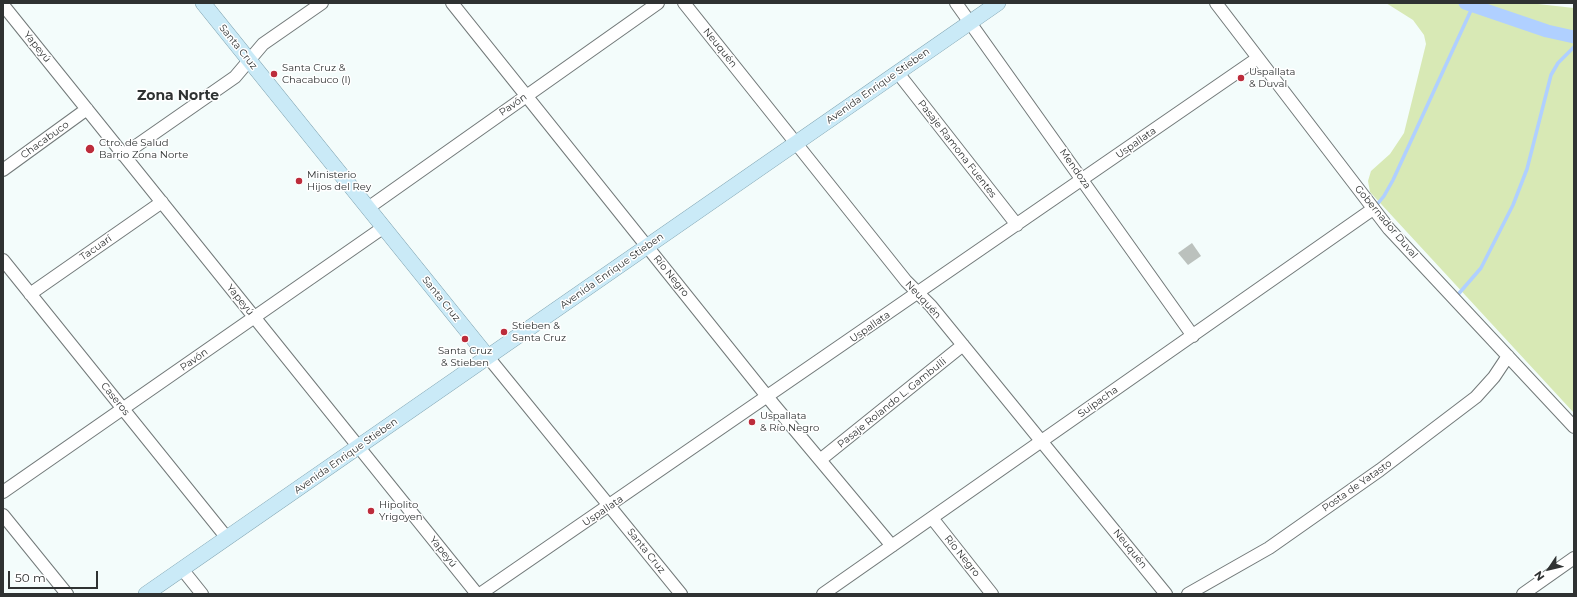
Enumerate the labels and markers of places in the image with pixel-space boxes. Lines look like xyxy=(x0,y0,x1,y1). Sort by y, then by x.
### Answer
place label: Santa Cruz & Chacabuco (I) xyxy=(282,62,351,86)
place label: Uspallata & Duval xyxy=(1249,66,1295,90)
marker: Santa Cruz & Chacabuco (I) xyxy=(269,69,279,79)
marker: Uspallata & Duval xyxy=(1236,73,1246,83)
place label: Ctro. de Salud Barrio Zona Norte xyxy=(99,137,188,160)
marker: Ctro. de Salud Barrio Zona Norte xyxy=(84,143,96,155)
place label: Ministerio Hijos del Rey xyxy=(307,169,371,192)
marker: Ministerio Hijos del Rey xyxy=(294,176,304,186)
place label: Stieben & Santa Cruz xyxy=(512,320,566,344)
marker: Stieben & Santa Cruz xyxy=(499,327,509,337)
marker: Santa Cruz & Stieben xyxy=(460,334,470,344)
place label: Santa Cruz & Stieben xyxy=(438,345,492,368)
place label: Uspallata & Río Negro xyxy=(760,410,819,434)
marker: Uspallata & Río Negro xyxy=(747,417,757,427)
place label: Hipolito Yrigoyen xyxy=(379,499,423,522)
marker: Hipolito Yrigoyen xyxy=(366,506,376,516)

